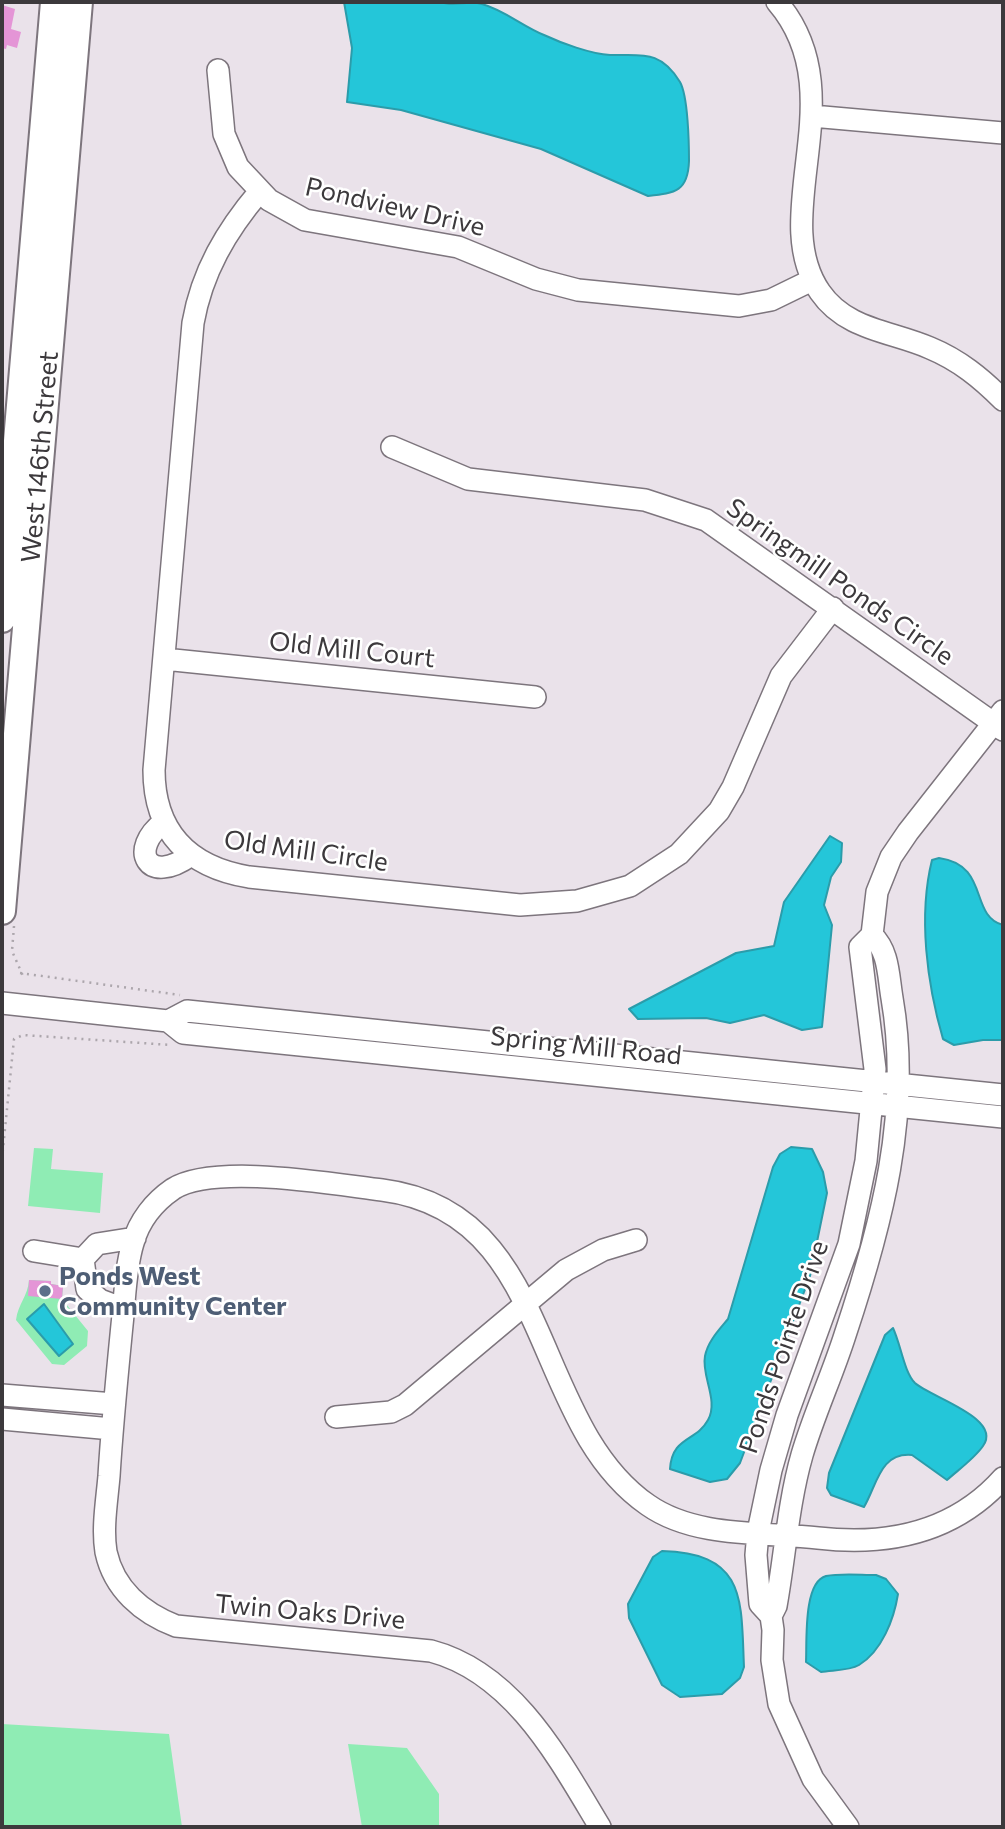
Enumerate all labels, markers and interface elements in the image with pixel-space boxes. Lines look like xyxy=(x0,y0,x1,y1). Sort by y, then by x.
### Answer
street label: Pondview Drive xyxy=(302,171,488,243)
street label: West 146th Street xyxy=(15,350,65,564)
street label: Springmill Ponds Circle xyxy=(720,492,960,672)
street label: Old Mill Court xyxy=(268,626,436,674)
street label: Old Mill Circle xyxy=(222,824,390,878)
street label: Spring Mill Road xyxy=(489,1020,683,1072)
street label: Ponds Pointe Drive xyxy=(733,1236,835,1458)
place label: Ponds West Community Center xyxy=(59,1260,287,1322)
marker: Ponds West Community Center xyxy=(37,1283,53,1299)
street label: Twin Oaks Drive xyxy=(214,1588,406,1636)

